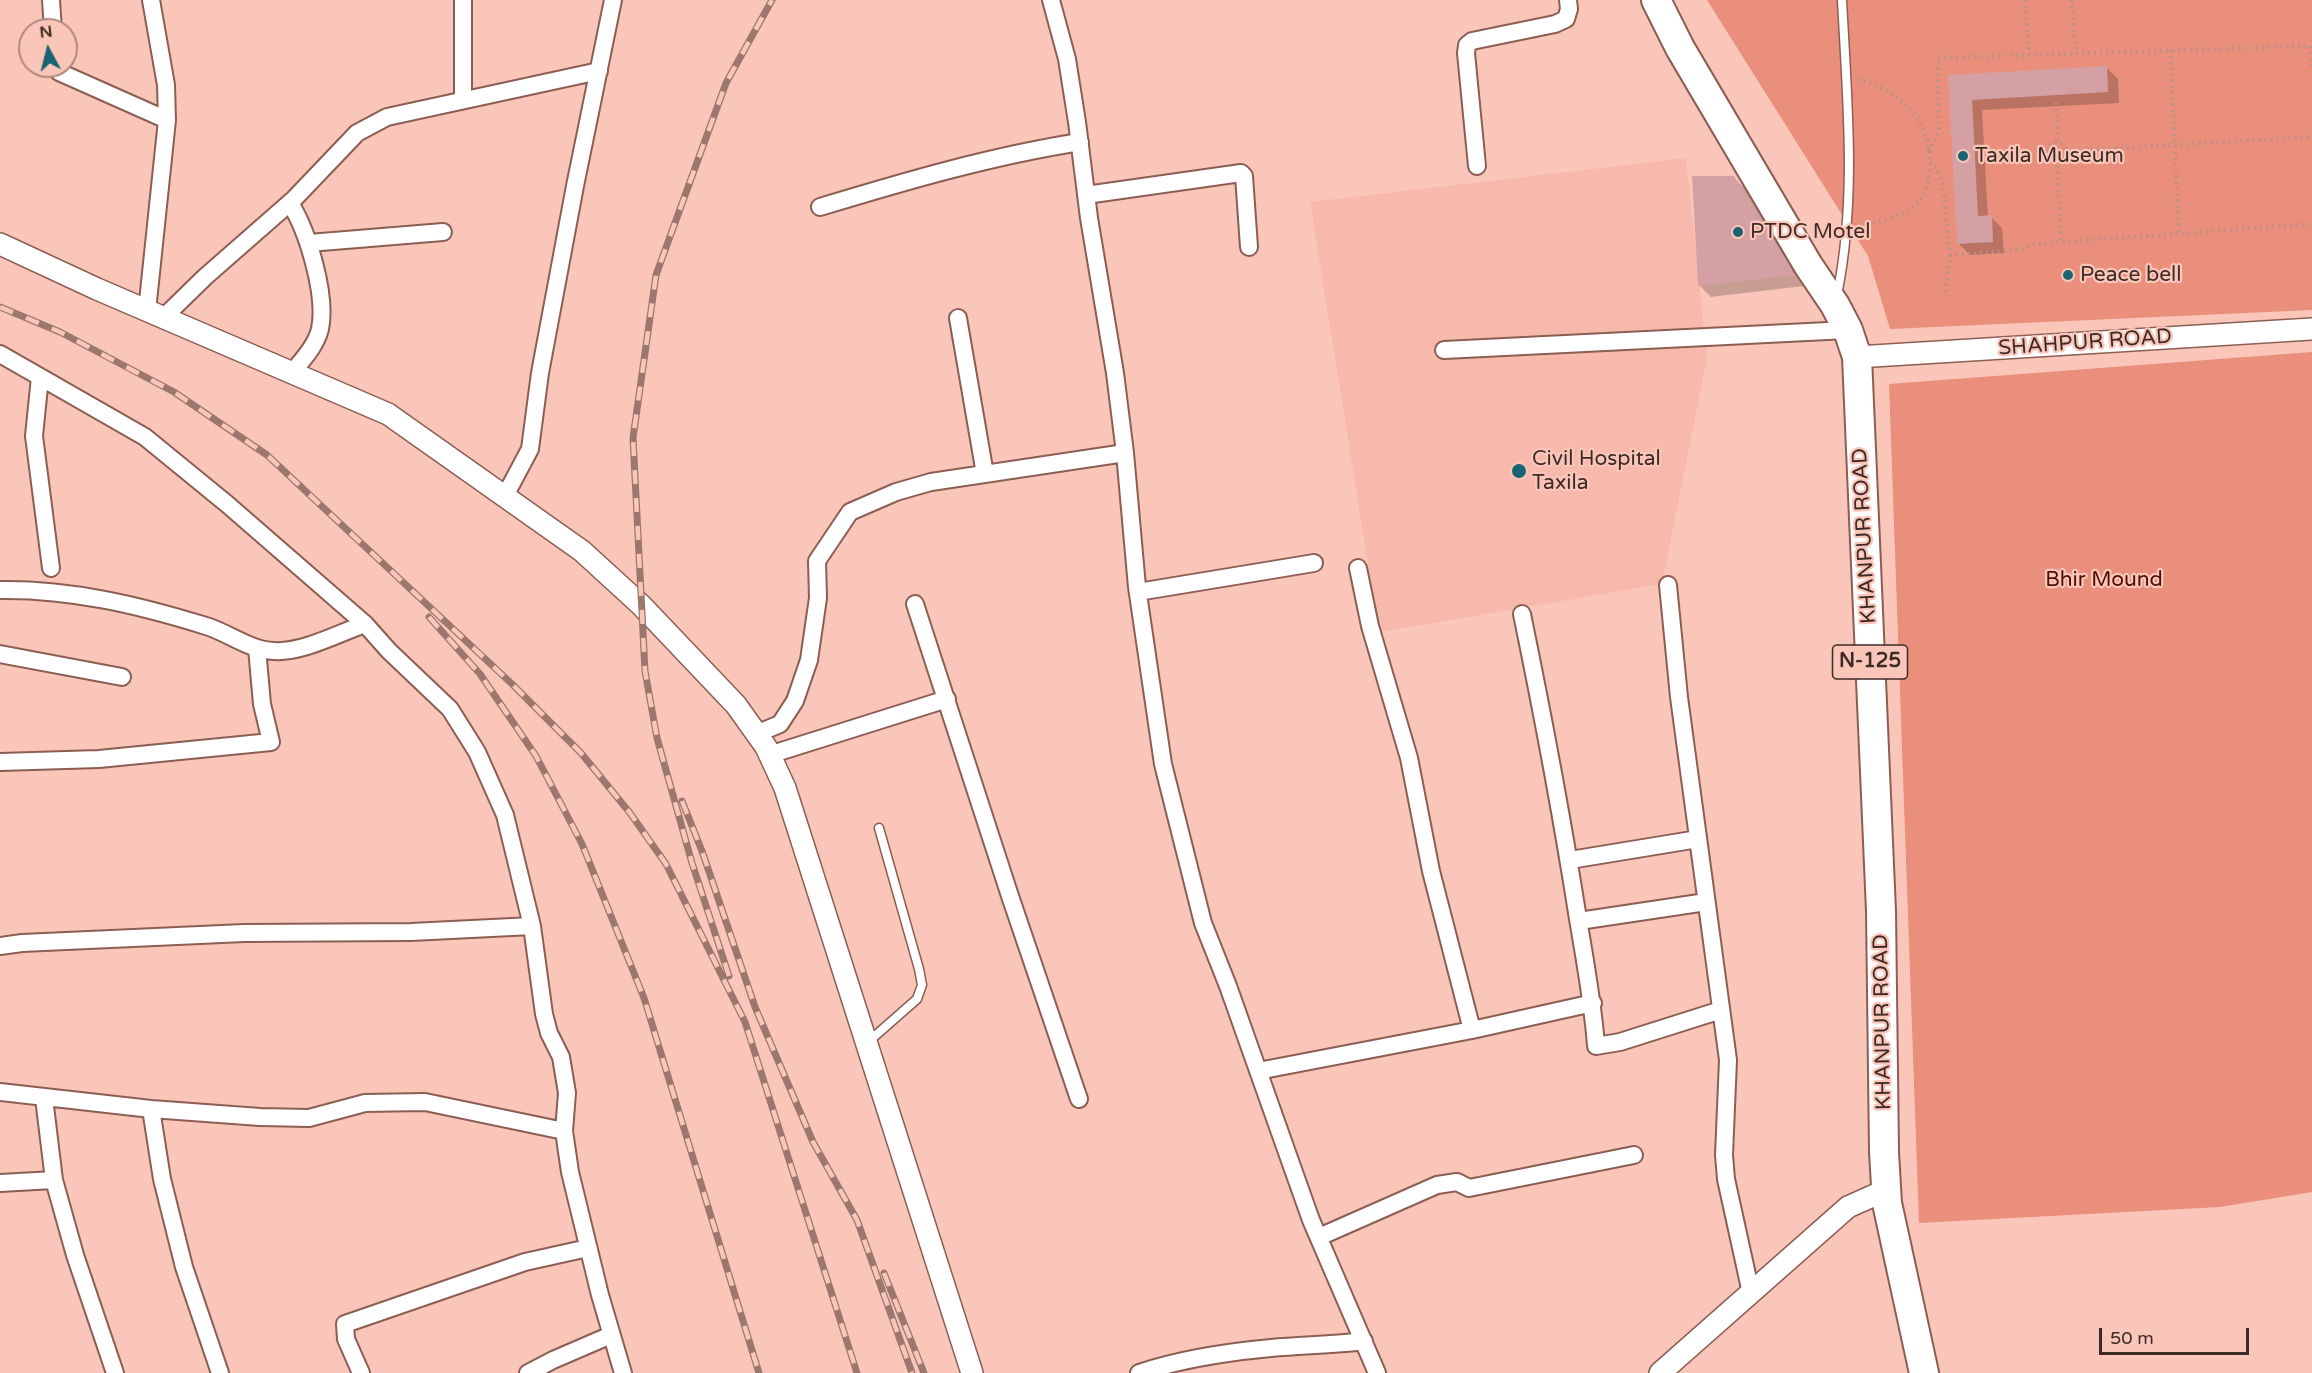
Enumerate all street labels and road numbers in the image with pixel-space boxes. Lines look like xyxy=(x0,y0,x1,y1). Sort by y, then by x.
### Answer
street label: SHAHPUR ROAD xyxy=(1997,324,2173,362)
street label: KHANPUR ROAD xyxy=(1848,447,1882,625)
road number: N-125 xyxy=(1832,645,1908,679)
street label: KHANPUR ROAD xyxy=(1869,934,1897,1110)

